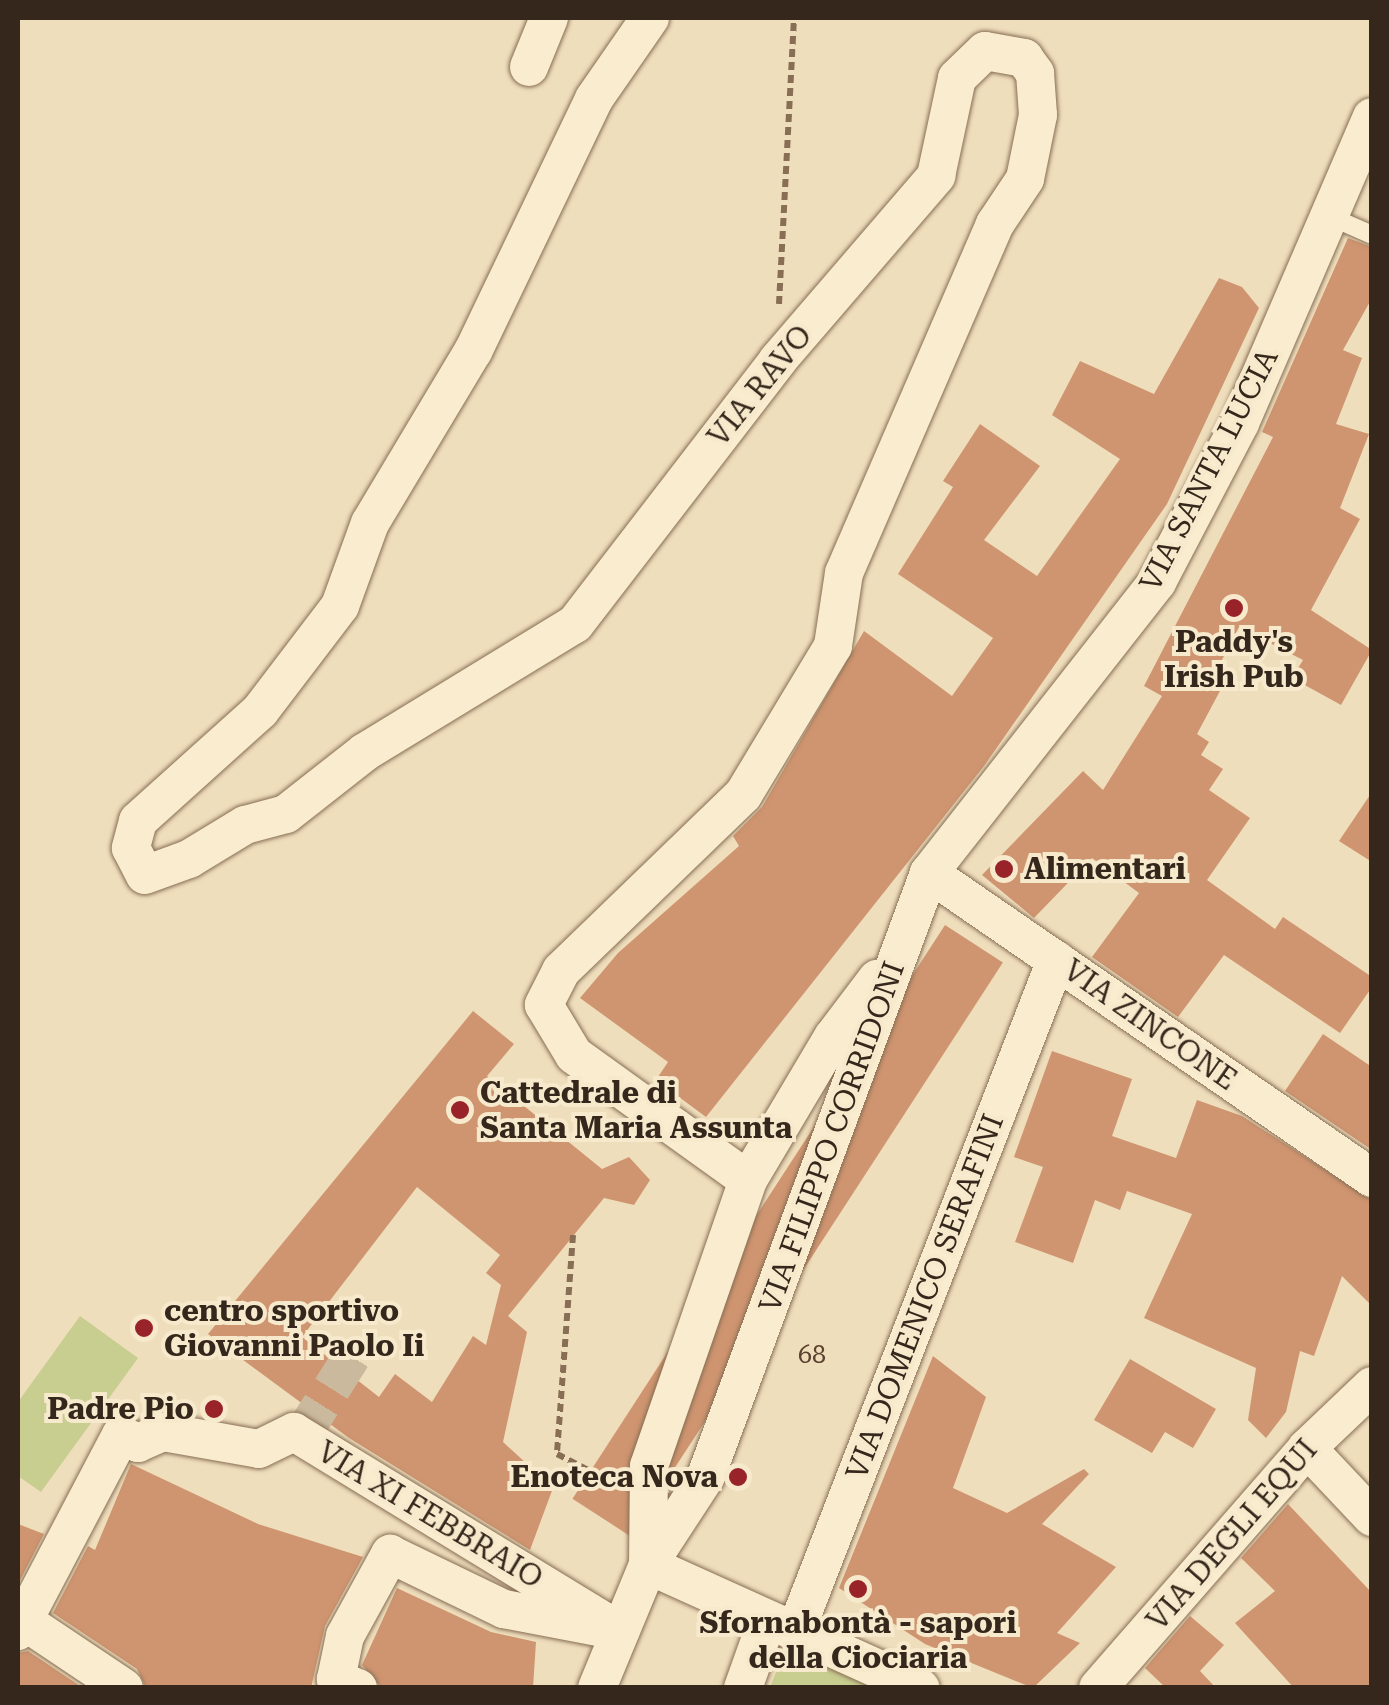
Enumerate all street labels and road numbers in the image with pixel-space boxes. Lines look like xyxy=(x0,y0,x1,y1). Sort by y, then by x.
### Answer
street label: VIA RAVO xyxy=(700,318,820,454)
street label: VIA SANTA LUCIA xyxy=(1132,343,1286,597)
street label: VIA ZINCONE xyxy=(1056,952,1244,1098)
street label: VIA FILIPPO CORRIDONI xyxy=(752,957,912,1317)
street label: VIA DOMENICO SERAFINI xyxy=(839,1109,1011,1485)
street label: VIA DEGLI EQUI xyxy=(1139,1432,1325,1638)
street label: VIA XI FEBBRAIO xyxy=(311,1434,549,1596)

